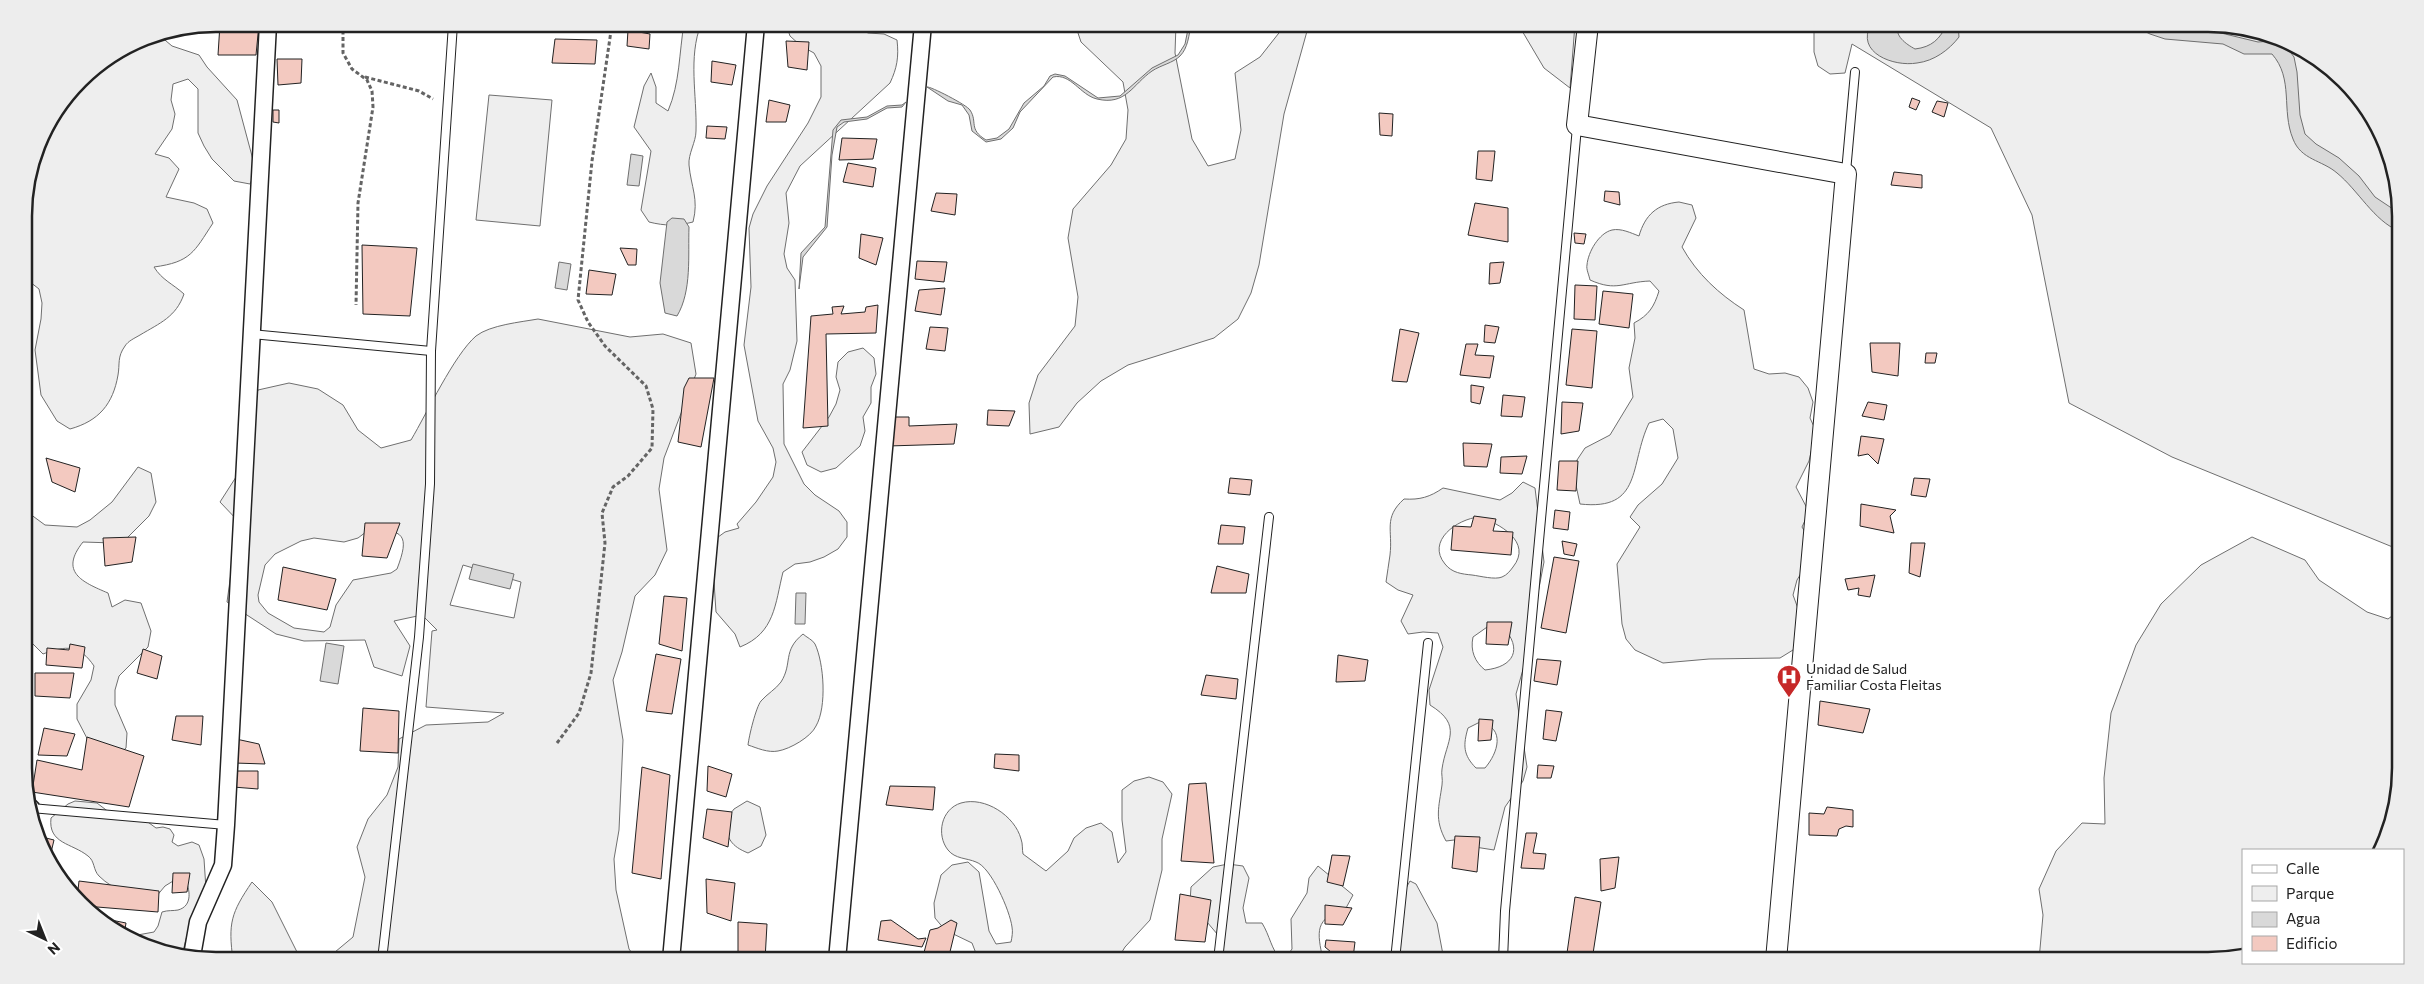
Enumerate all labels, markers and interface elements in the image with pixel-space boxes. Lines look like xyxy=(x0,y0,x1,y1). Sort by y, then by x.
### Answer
place label: Unidad de Salud Familiar Costa Fleitas xyxy=(1806,660,1942,693)
hospital icon: Unidad de Salud Familiar Costa Fleitas xyxy=(1776,664,1802,698)
legend xyxy=(2242,849,2404,964)
text: Calle xyxy=(2286,859,2320,877)
text: Parque xyxy=(2286,884,2334,902)
text: Agua xyxy=(2286,909,2320,927)
north arrow xyxy=(20,914,70,964)
text: Edificio xyxy=(2286,934,2337,952)
text: N xyxy=(45,939,64,959)

